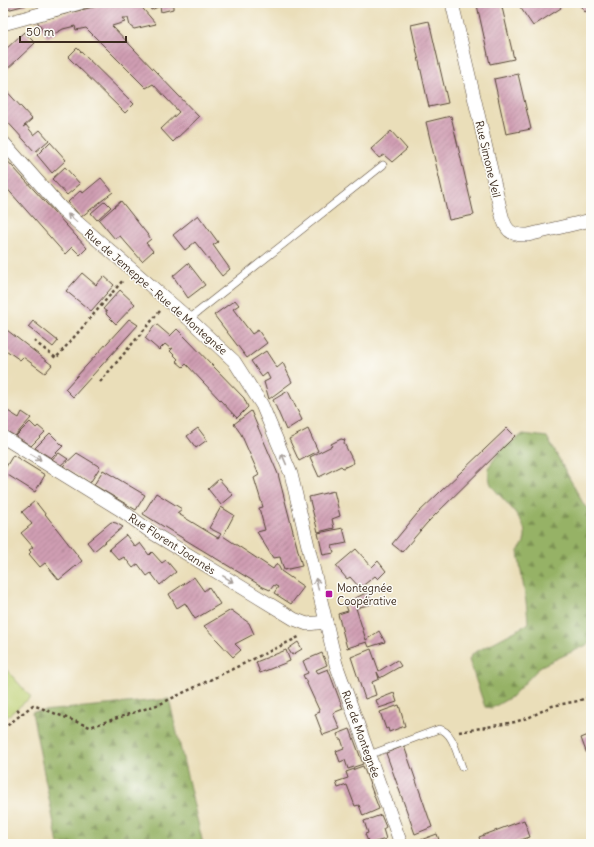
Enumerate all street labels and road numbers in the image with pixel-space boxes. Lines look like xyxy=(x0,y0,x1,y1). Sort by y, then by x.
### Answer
street label: Rue Simone Veil xyxy=(472,119,504,199)
street label: Rue de Jemeppe - Rue de Montegnée xyxy=(82,226,230,358)
street label: Rue Florent Joannès xyxy=(126,511,218,577)
street label: Rue de Montegnée xyxy=(339,688,383,780)

